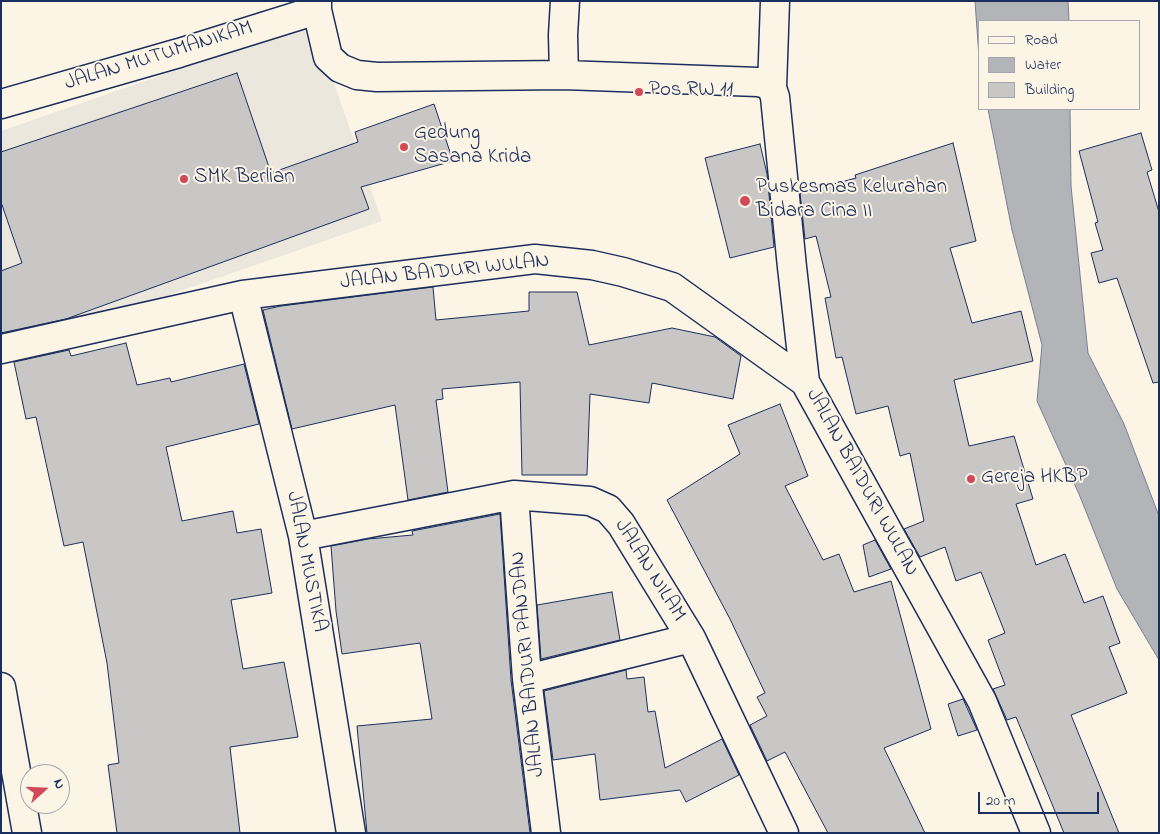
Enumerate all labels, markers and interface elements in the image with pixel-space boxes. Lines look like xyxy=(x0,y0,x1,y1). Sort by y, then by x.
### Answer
street label: JALAN MUTUMANIKAM xyxy=(62,16,256,98)
legend xyxy=(978,20,1140,110)
text: Road xyxy=(1025,29,1058,51)
text: Water xyxy=(1025,54,1061,76)
place label: Pos RW 11 xyxy=(649,79,733,105)
text: Building xyxy=(1025,79,1074,101)
marker: Pos RW 11 xyxy=(633,86,645,98)
place label: Gedung Sasana Krida xyxy=(414,122,531,172)
marker: Gedung Sasana Krida xyxy=(398,141,410,153)
place label: SMK Berlian xyxy=(194,166,295,192)
marker: SMK Berlian xyxy=(178,173,190,185)
place label: Puskesmas Kelurahan Bidara Cina II xyxy=(756,176,947,226)
marker: Puskesmas Kelurahan Bidara Cina II xyxy=(738,194,752,208)
street label: JALAN BAIDURI WULAN xyxy=(339,249,551,297)
street label: JALAN BAIDURI WULAN xyxy=(799,385,923,581)
place label: Gereja HKBP xyxy=(981,466,1088,492)
marker: Gereja HKBP xyxy=(965,473,977,485)
street label: JALAN MUSTIKA xyxy=(279,489,331,635)
street label: JALAN NILAM xyxy=(608,515,690,627)
street label: JALAN BAIDURI PANDAN xyxy=(507,550,551,778)
north arrow xyxy=(20,764,70,814)
text: N xyxy=(47,776,70,792)
scale bar xyxy=(980,782,1101,814)
text: 20 m xyxy=(986,790,1015,812)

